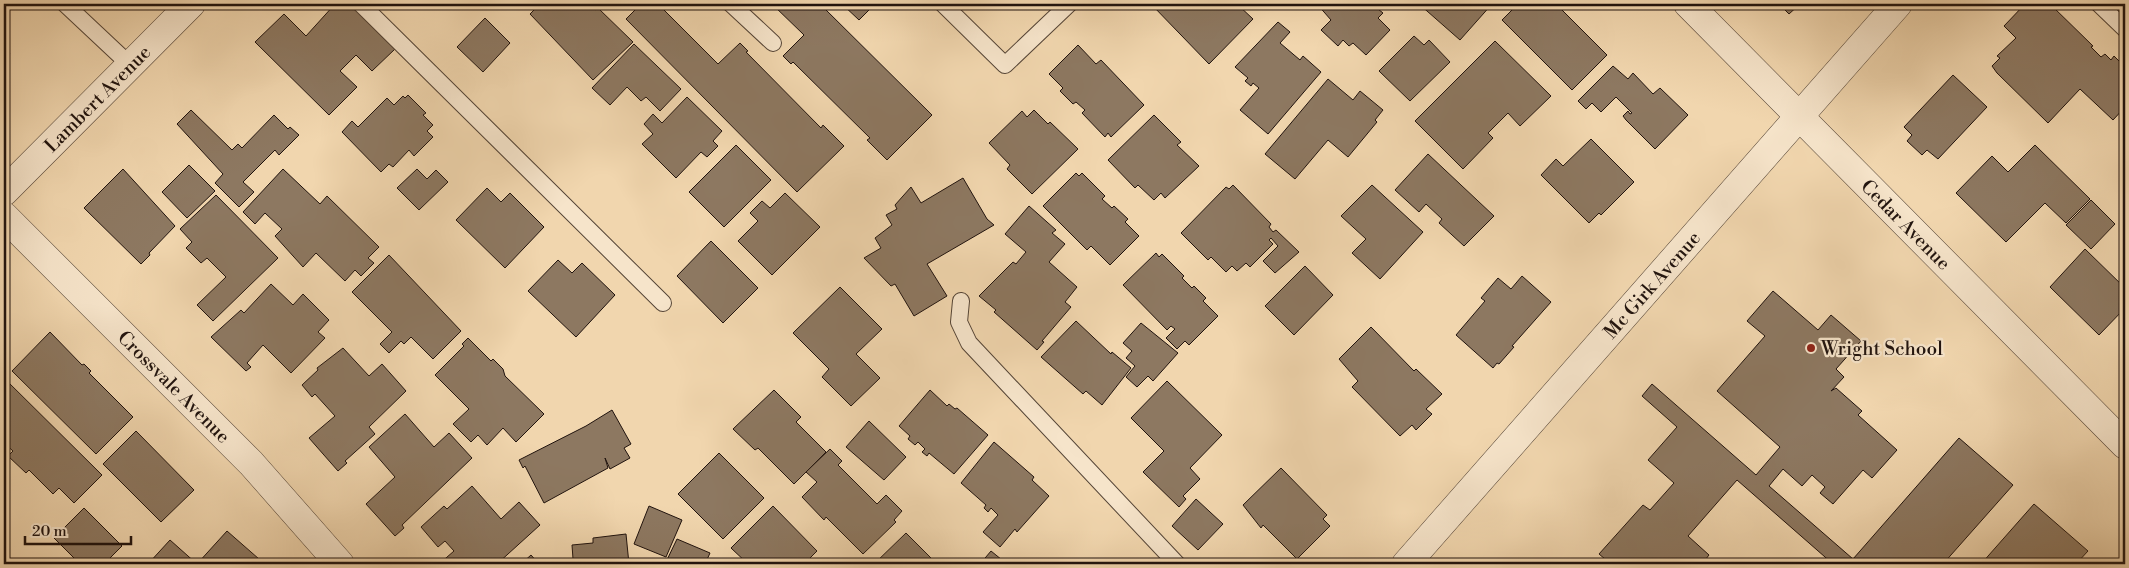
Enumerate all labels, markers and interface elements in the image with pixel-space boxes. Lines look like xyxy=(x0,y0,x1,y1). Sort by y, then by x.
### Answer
street label: Lambert Avenue xyxy=(39,41,156,158)
street label: Cedar Avenue xyxy=(1855,175,1956,275)
street label: Mc Girk Avenue xyxy=(1599,227,1706,344)
street label: Crossvale Avenue xyxy=(112,326,235,449)
place label: Wright School xyxy=(1820,337,1943,361)
marker: Wright School xyxy=(1805,342,1817,354)
scale bar xyxy=(25,513,131,545)
text: 20 m xyxy=(32,522,67,541)

